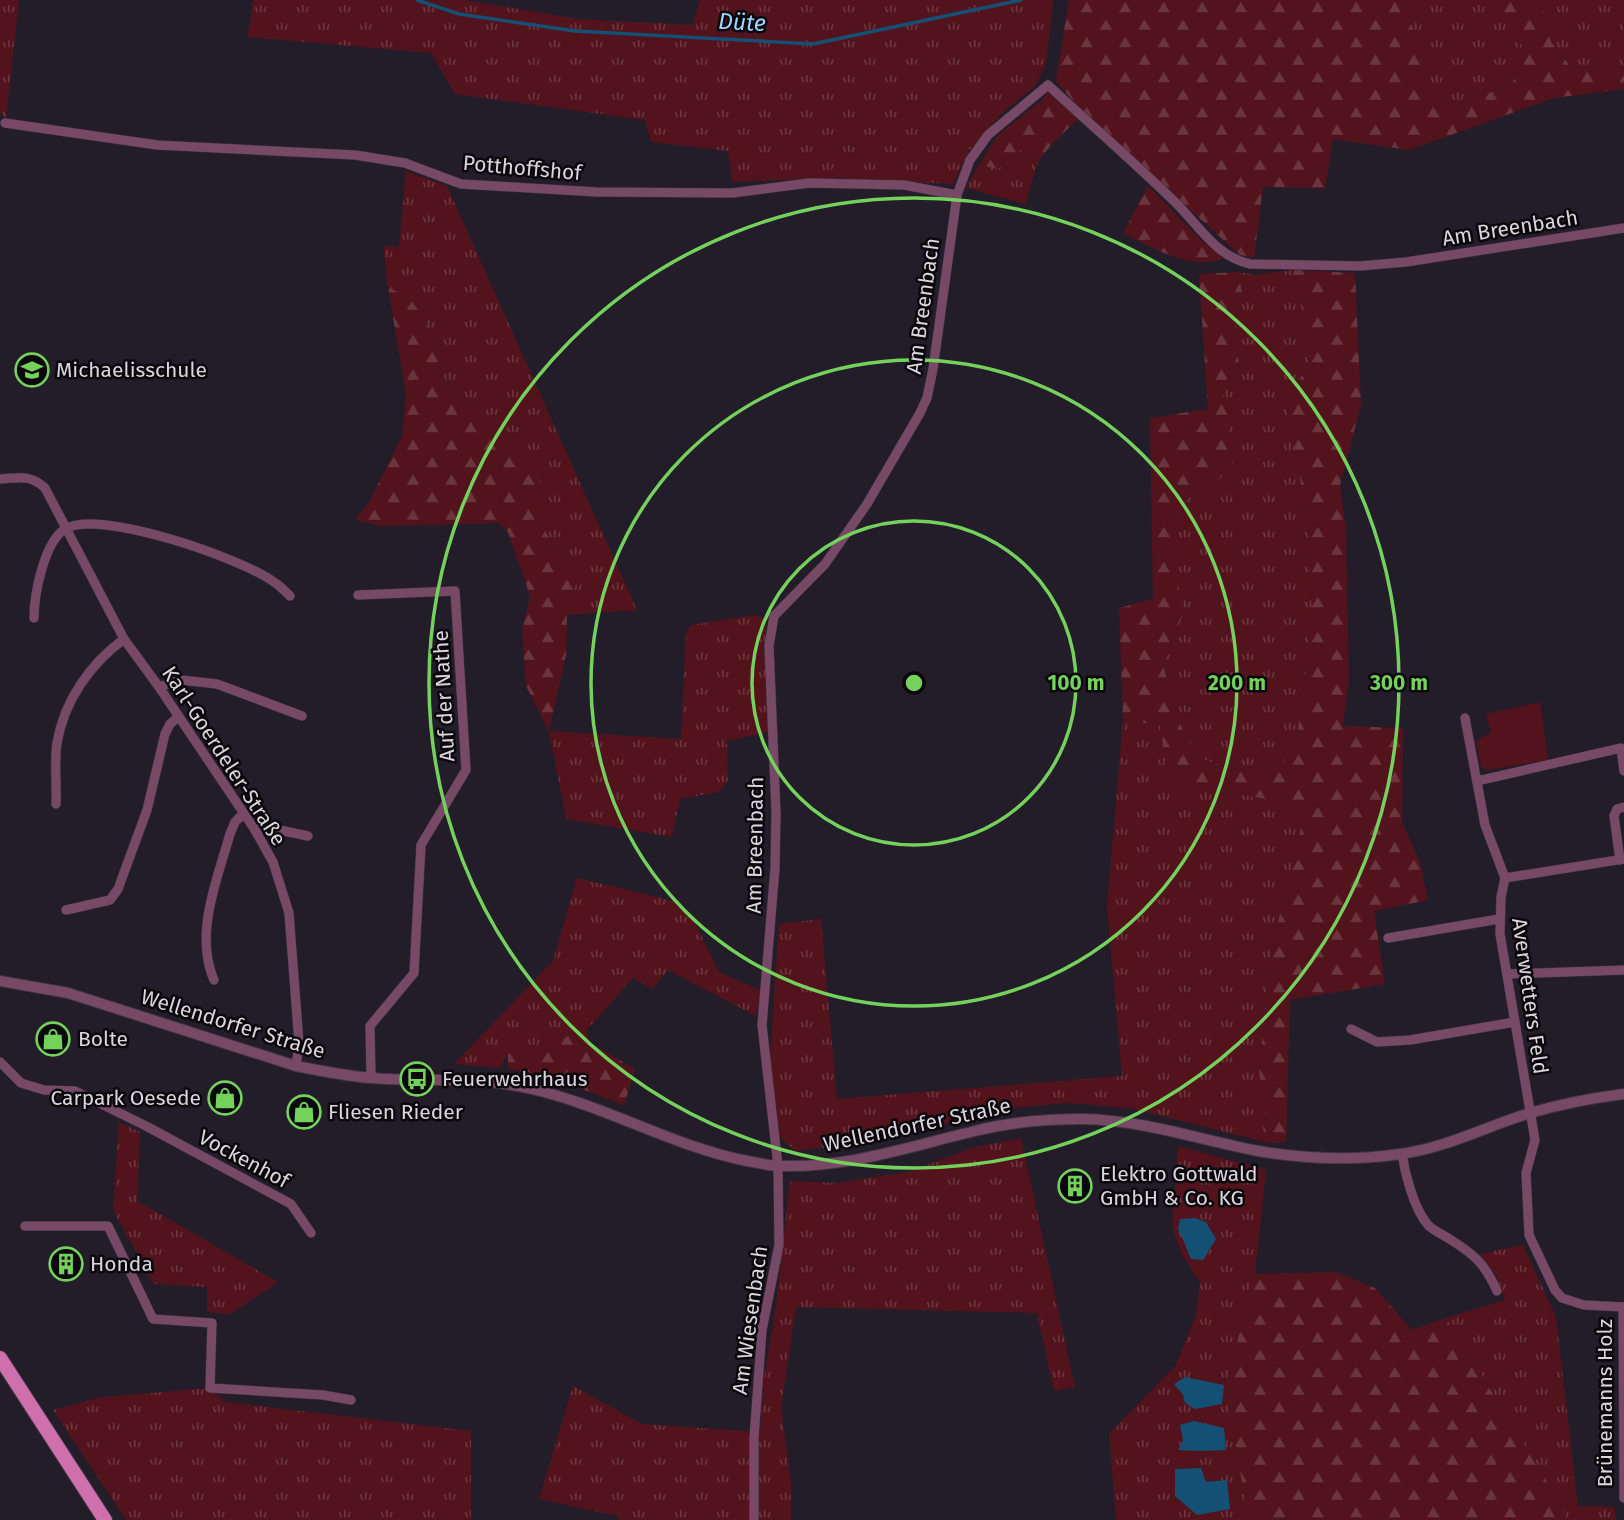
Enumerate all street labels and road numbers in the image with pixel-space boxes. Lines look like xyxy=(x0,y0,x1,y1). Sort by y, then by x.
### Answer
street label: Potthoffshof xyxy=(462,150,584,186)
street label: Am Breenbach xyxy=(1440,204,1580,252)
street label: Am Breenbach xyxy=(901,236,945,376)
street label: Auf der Nathe xyxy=(428,630,460,762)
street label: Karl-Goerdeler-Straße xyxy=(156,661,292,851)
street label: Am Breenbach xyxy=(741,776,769,914)
street label: Averwetters Feld xyxy=(1506,916,1554,1076)
street label: Wellendorfer Straße xyxy=(138,984,328,1064)
street label: Wellendorfer Straße xyxy=(821,1092,1013,1158)
street label: Vockenhof xyxy=(194,1124,296,1195)
street label: Am Wiesenbach xyxy=(727,1244,773,1396)
street label: Brünemanns Holz xyxy=(1592,1319,1618,1487)

